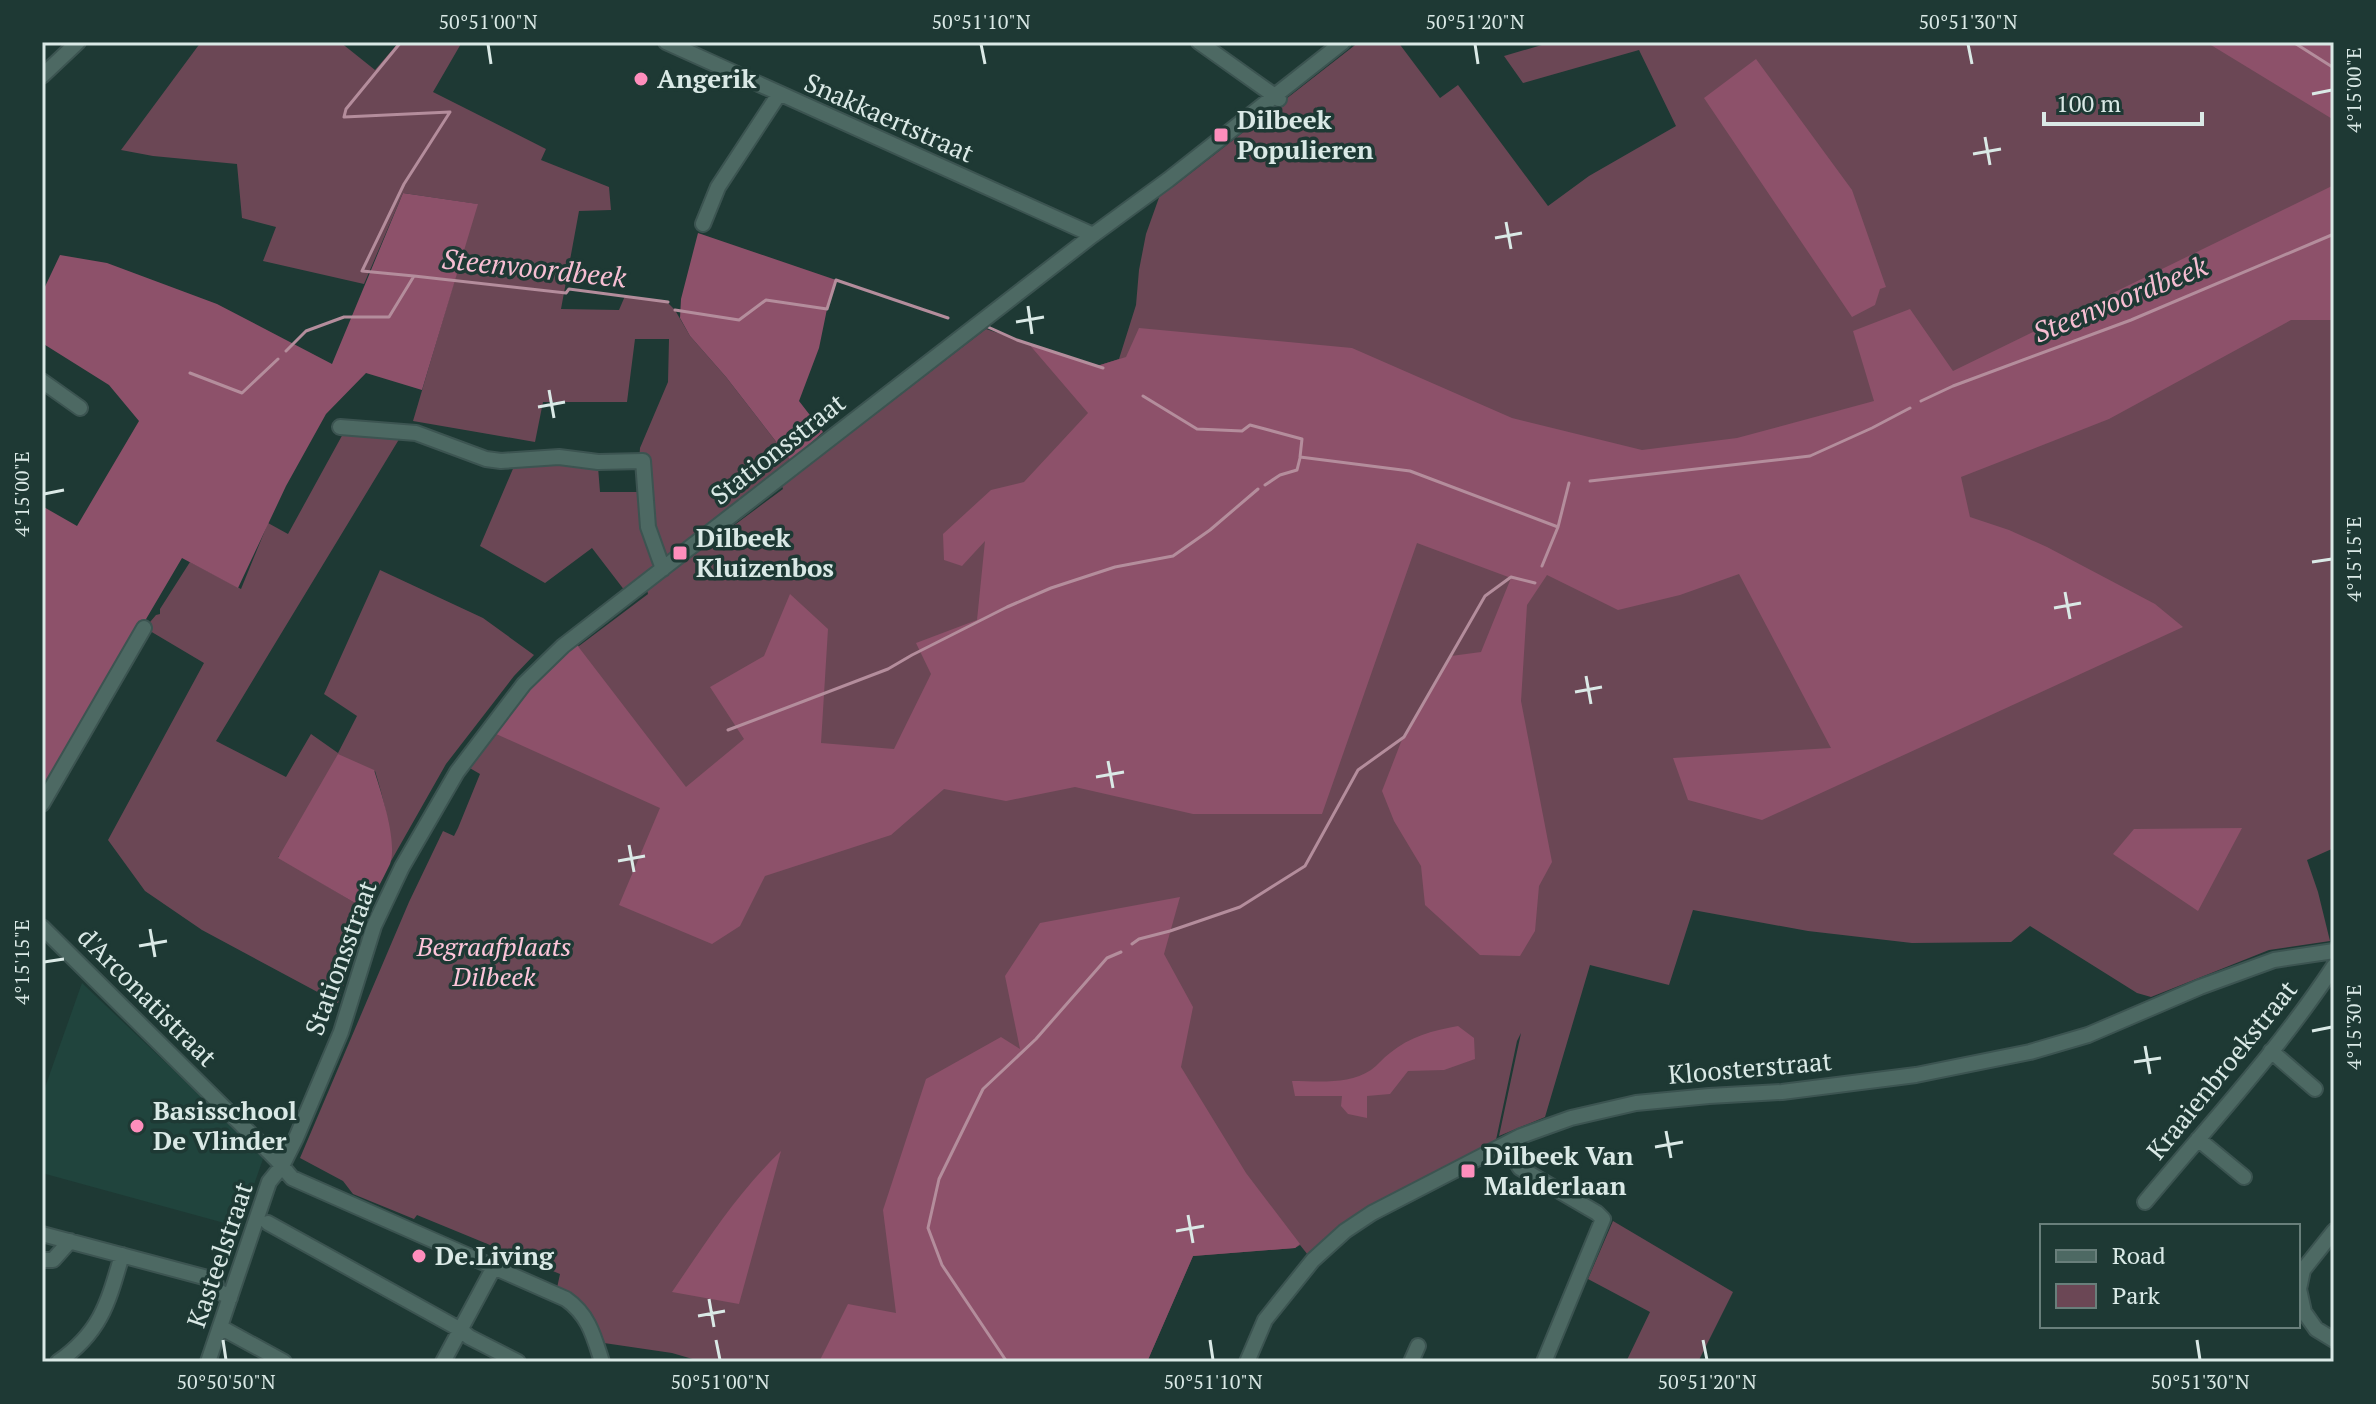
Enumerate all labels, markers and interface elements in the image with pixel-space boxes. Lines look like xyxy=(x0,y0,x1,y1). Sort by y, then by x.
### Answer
text: 50°51'00"N xyxy=(438,8,538,35)
text: 50°51'10"N xyxy=(931,8,1031,35)
text: 50°51'20"N xyxy=(1425,8,1525,35)
text: 50°51'30"N xyxy=(1918,8,2018,35)
text: 4°15'00"E xyxy=(2340,47,2367,133)
place label: Angerik xyxy=(657,61,757,95)
street label: Snakkaertstraat xyxy=(799,65,980,170)
marker: Angerik xyxy=(632,70,650,88)
scale bar xyxy=(2044,76,2202,126)
text: 100 m xyxy=(2056,87,2121,119)
place label: Dilbeek Populieren xyxy=(1237,102,1374,166)
marker: Dilbeek Populieren xyxy=(1212,126,1230,144)
water label: Steenvoordbeek xyxy=(440,239,629,296)
water label: Steenvoordbeek xyxy=(2027,247,2213,350)
street label: Stationsstraat xyxy=(703,385,852,511)
text: 4°15'00"E xyxy=(8,451,35,537)
text: 4°15'15"E xyxy=(2340,516,2367,602)
place label: Dilbeek Kluizenbos xyxy=(696,520,834,584)
marker: Dilbeek Kluizenbos xyxy=(671,544,689,562)
street label: Stationsstraat xyxy=(296,875,384,1040)
text: 4°15'15"E xyxy=(8,919,35,1005)
street label: d'Arconatistraat xyxy=(71,919,225,1073)
park label: Begraafplaats Dilbeek xyxy=(416,929,571,993)
street label: Kraaienbroekstraat xyxy=(2138,972,2304,1166)
text: 4°15'30"E xyxy=(2340,984,2367,1070)
street label: Kloosterstraat xyxy=(1667,1043,1834,1091)
place label: Basisschool De Vlinder xyxy=(153,1093,297,1157)
marker: Basisschool De Vlinder xyxy=(128,1117,146,1135)
place label: Dilbeek Van Malderlaan xyxy=(1484,1138,1634,1202)
marker: Dilbeek Van Malderlaan xyxy=(1459,1162,1477,1180)
street label: Kasteelstraat xyxy=(178,1177,260,1332)
legend xyxy=(2040,1224,2300,1328)
place label: De.Living xyxy=(435,1238,555,1272)
text: Road xyxy=(2112,1239,2166,1271)
marker: De.Living xyxy=(410,1247,428,1265)
text: Park xyxy=(2112,1279,2161,1311)
text: 50°50'50"N xyxy=(176,1368,276,1395)
text: 50°51'00"N xyxy=(670,1368,770,1395)
text: 50°51'10"N xyxy=(1163,1368,1263,1395)
text: 50°51'20"N xyxy=(1657,1368,1757,1395)
text: 50°51'30"N xyxy=(2150,1368,2250,1395)

